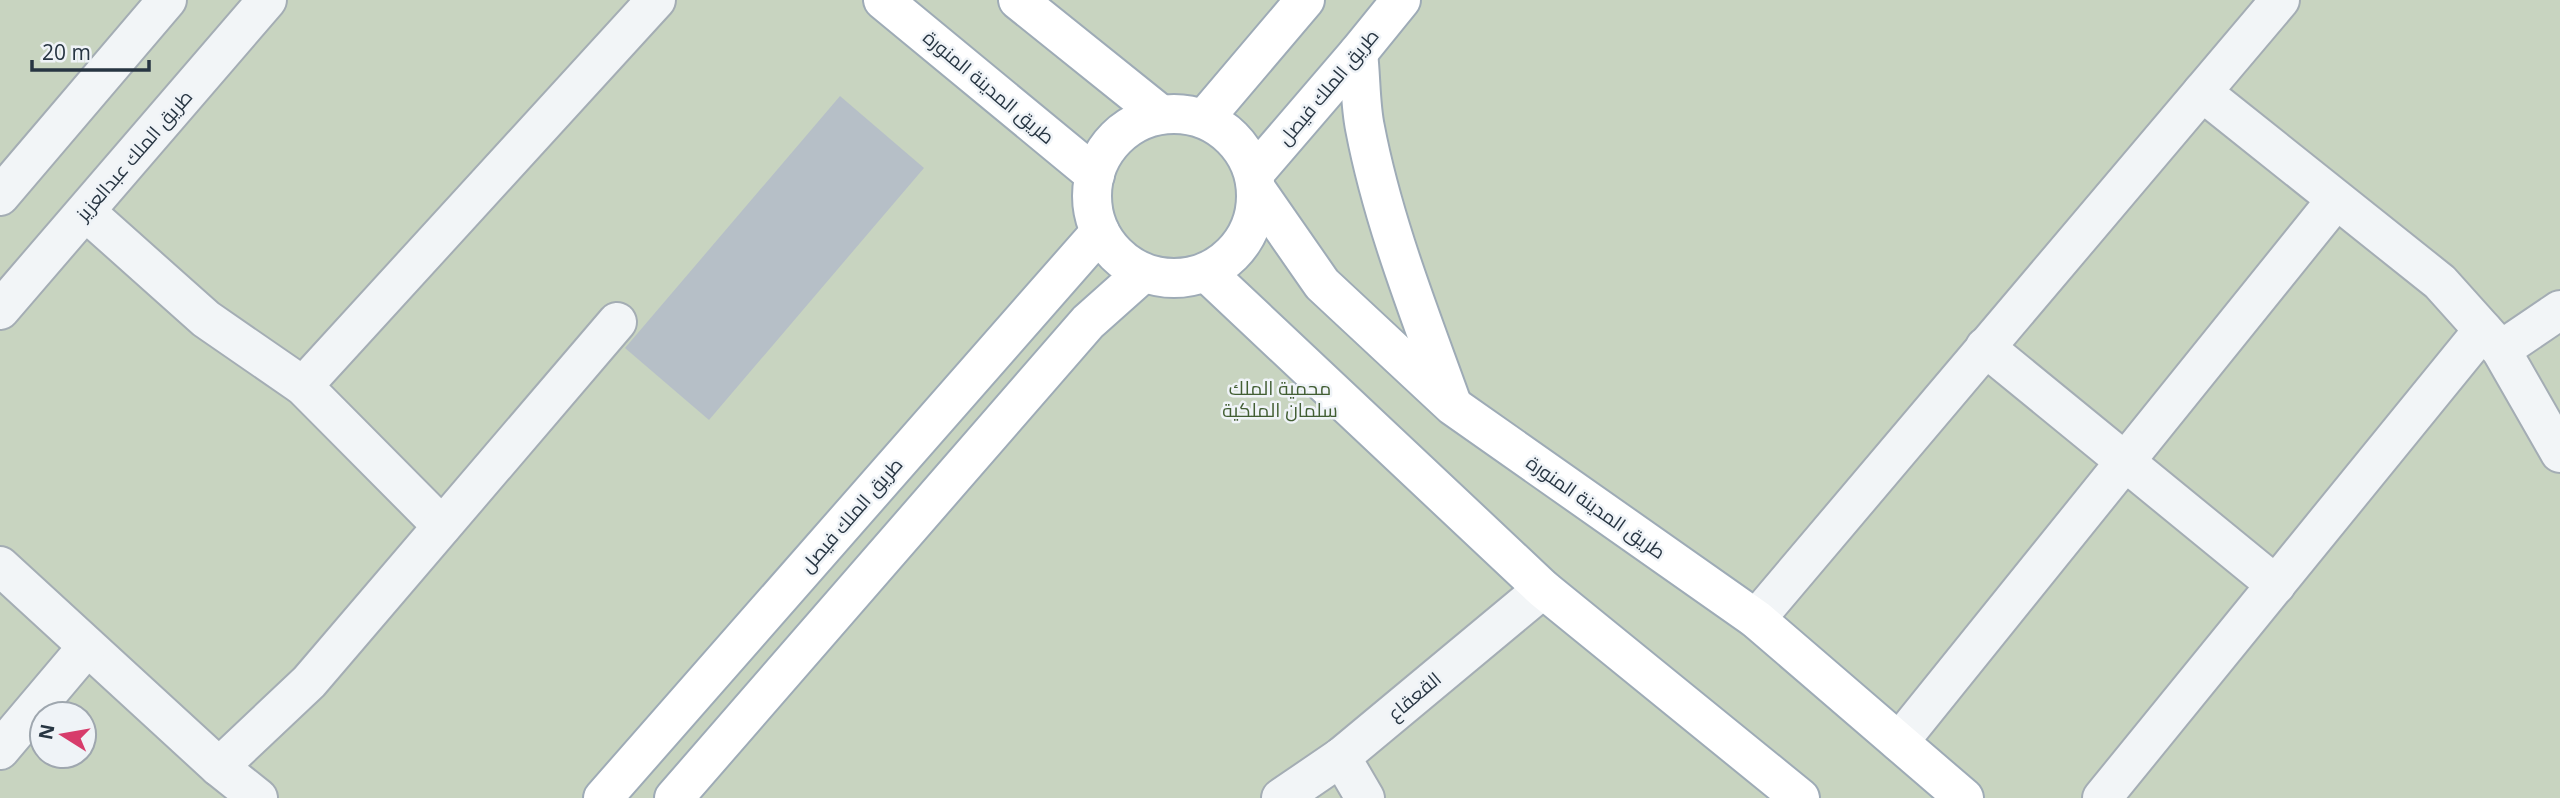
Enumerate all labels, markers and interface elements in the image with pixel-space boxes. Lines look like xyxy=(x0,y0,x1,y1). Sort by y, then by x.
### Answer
street label: طريق الملك فيصل xyxy=(1272,23,1384,151)
street label: طريق المدينة المنورة xyxy=(918,24,1060,150)
scale bar xyxy=(32,28,149,72)
text: 20 m xyxy=(42,38,91,66)
street label: طريق الملك عبدالعزيز xyxy=(69,84,198,227)
park label: محمية الملك سلمان الملكية xyxy=(1222,375,1338,423)
street label: طريق المدينة المنورة xyxy=(1521,449,1671,565)
street label: طريق الملك فيصل xyxy=(794,452,908,578)
street label: القعقاع xyxy=(1382,666,1447,727)
north arrow xyxy=(28,700,98,770)
text: N xyxy=(32,722,61,742)

